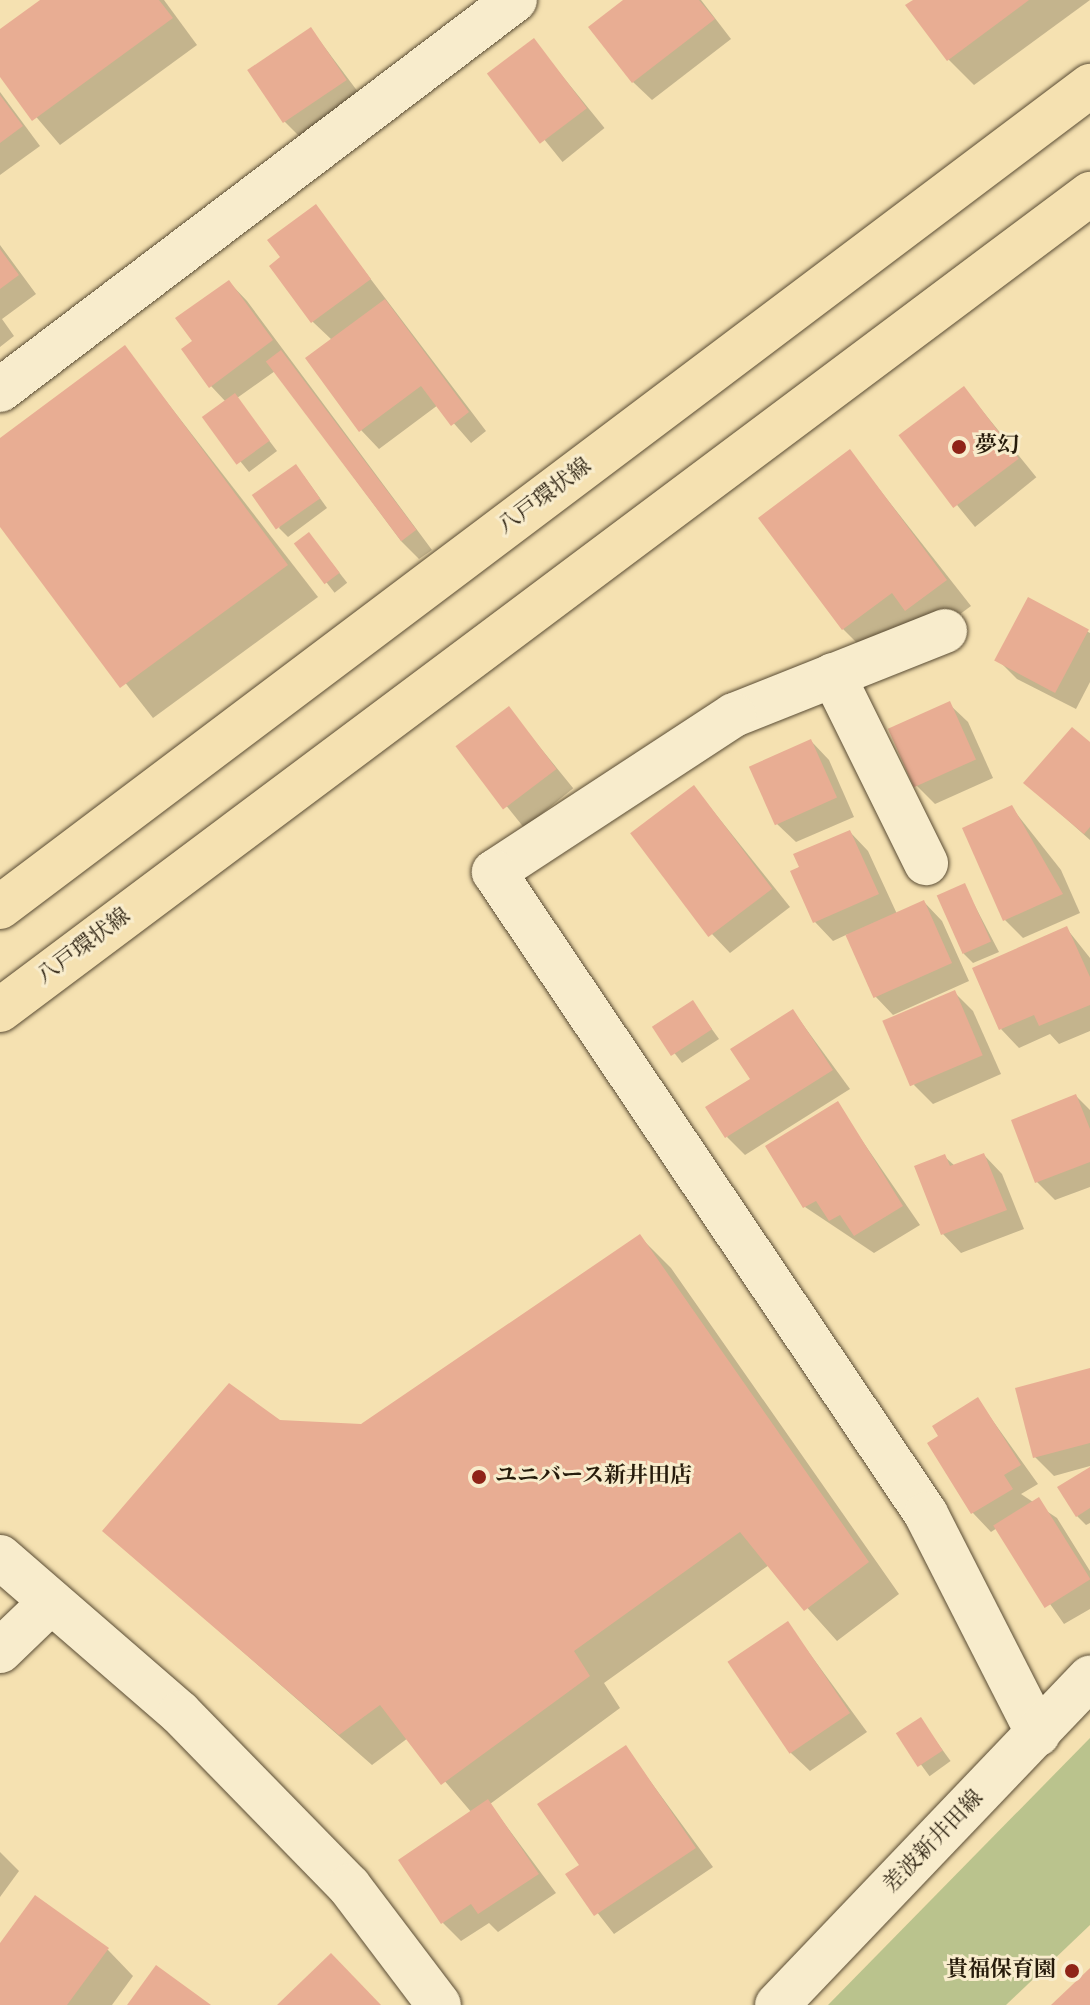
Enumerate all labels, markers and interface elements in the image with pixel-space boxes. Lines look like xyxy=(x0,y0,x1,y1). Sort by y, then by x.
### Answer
place label: 夢幻 xyxy=(975,434,1019,460)
marker: 夢幻 xyxy=(950,438,968,456)
street label: 八戸環状線 xyxy=(493,453,597,541)
street label: 八戸環状線 xyxy=(32,903,136,991)
place label: ユニバース新井田店 xyxy=(495,1464,693,1490)
marker: ユニバース新井田店 xyxy=(470,1468,488,1486)
street label: 差波新井田線 xyxy=(879,1785,989,1899)
place label: 貴福保育園 xyxy=(946,1958,1056,1984)
marker: 貴福保育園 xyxy=(1063,1962,1081,1980)

